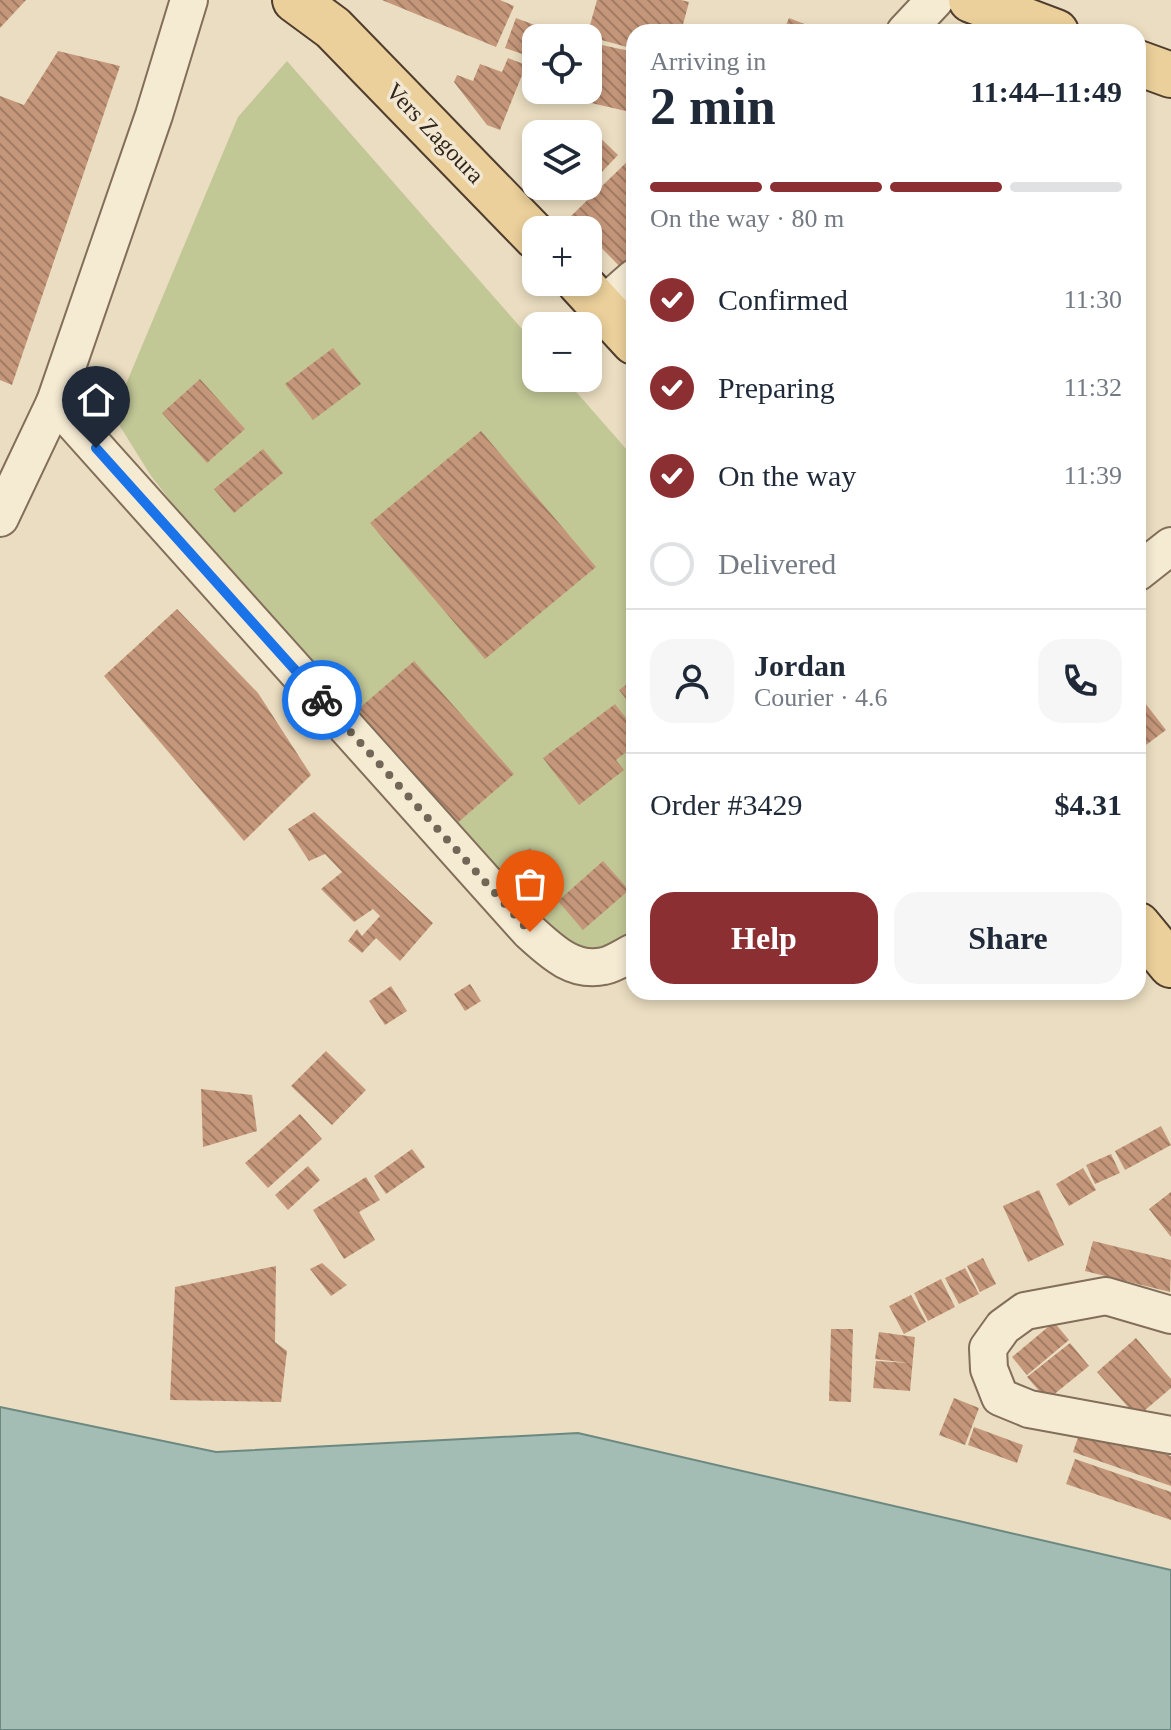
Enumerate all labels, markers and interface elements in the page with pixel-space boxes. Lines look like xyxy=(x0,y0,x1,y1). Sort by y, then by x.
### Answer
map controls xyxy=(522,24,602,392)
button: locate xyxy=(522,24,602,104)
text: Arriving in xyxy=(650,47,766,76)
text: 11:44–11:49 xyxy=(970,75,1122,108)
street label: Vers Zagoura xyxy=(381,78,489,189)
text: 2 min xyxy=(650,78,776,135)
button: layers xyxy=(522,120,602,200)
text: On the way · 80 m xyxy=(650,204,844,233)
button: + xyxy=(522,216,602,296)
icon: check xyxy=(650,278,694,322)
text: Confirmed xyxy=(718,283,848,316)
text: 11:30 xyxy=(1064,285,1122,314)
button: − xyxy=(522,312,602,392)
pin xyxy=(62,366,130,448)
icon: check xyxy=(650,366,694,410)
text: Preparing xyxy=(718,371,835,404)
text: 11:32 xyxy=(1064,373,1122,402)
icon: home xyxy=(74,378,118,422)
icon: check xyxy=(650,454,694,498)
text: On the way xyxy=(718,459,856,492)
text: 11:39 xyxy=(1064,461,1122,490)
text: Delivered xyxy=(718,547,836,580)
button: person xyxy=(650,639,734,723)
button: phone xyxy=(1038,639,1122,723)
text: Jordan xyxy=(754,649,846,682)
courier xyxy=(282,660,362,740)
icon: bike xyxy=(300,678,344,722)
text: Courier · 4.6 xyxy=(754,683,888,712)
text: Order #3429 xyxy=(650,788,802,821)
text: $4.31 xyxy=(1055,788,1122,821)
pin xyxy=(496,850,564,932)
icon: bag xyxy=(508,862,552,906)
button: Help xyxy=(650,892,878,984)
button: Share xyxy=(894,892,1122,984)

